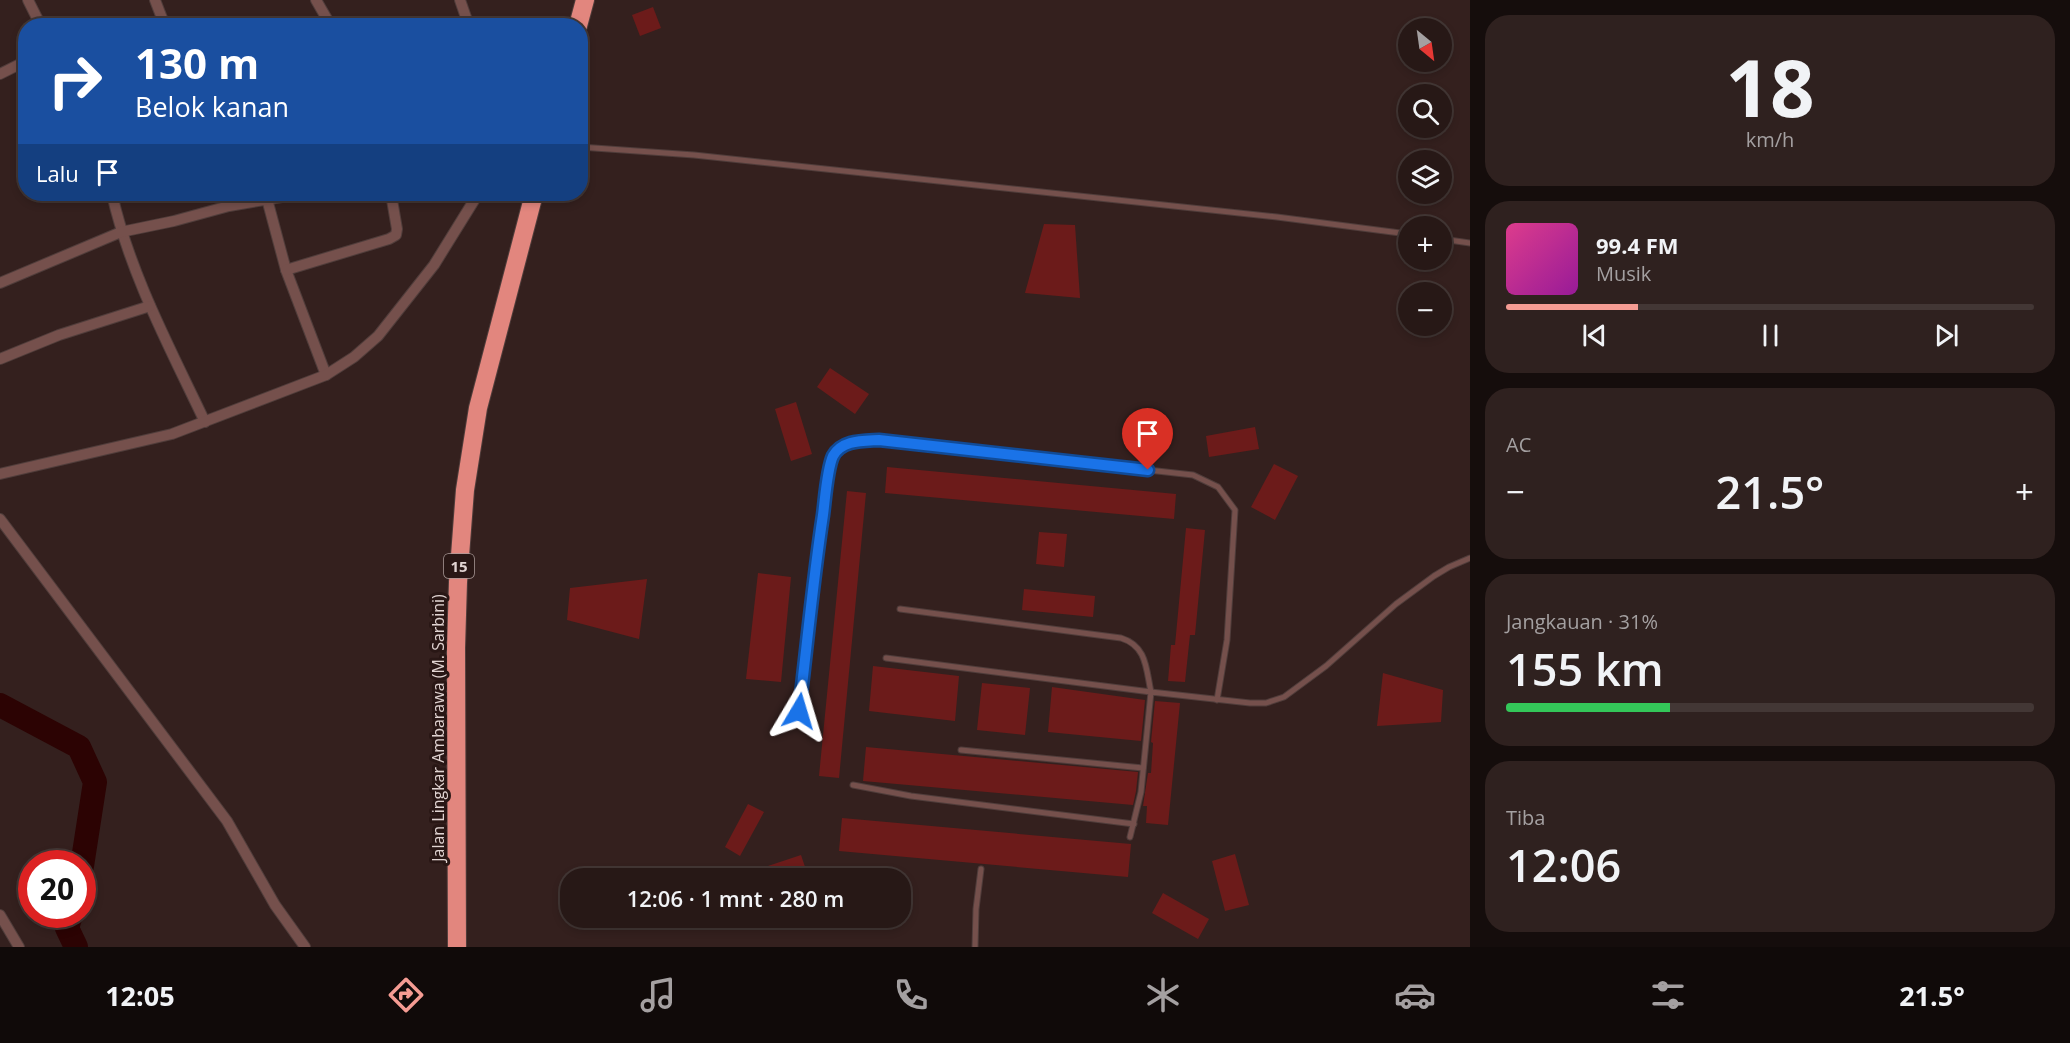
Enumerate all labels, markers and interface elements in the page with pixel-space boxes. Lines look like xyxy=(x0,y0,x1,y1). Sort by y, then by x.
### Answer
north arrow xyxy=(1398,18,1452,72)
map controls xyxy=(1398,18,1452,336)
text: 130 m xyxy=(135,34,259,91)
text: 18 xyxy=(1725,34,1815,140)
icon: right xyxy=(36,42,114,120)
button: search xyxy=(1398,84,1452,138)
text: Belok kanan xyxy=(135,88,289,125)
text: km/h xyxy=(1746,126,1794,153)
button: layers xyxy=(1398,150,1452,204)
icon: arrive xyxy=(91,156,124,189)
text: Lalu xyxy=(36,158,79,188)
button: + xyxy=(1398,216,1452,270)
text: 99.4 FM xyxy=(1596,230,1679,260)
text: Musik xyxy=(1596,260,1651,287)
button: − xyxy=(1398,282,1452,336)
icon: previous xyxy=(1578,319,1611,352)
icon: pause xyxy=(1754,319,1787,352)
icon: next xyxy=(1930,319,1963,352)
pin xyxy=(1122,408,1173,470)
icon: arrive xyxy=(1131,417,1164,450)
text: AC xyxy=(1506,431,1531,458)
text: 21.5° xyxy=(1716,461,1824,522)
text: − xyxy=(1506,469,1525,514)
text: + xyxy=(2015,469,2034,514)
road number: 15 xyxy=(444,554,474,578)
street label: Jalan Lingkar Ambarawa (M. Sarbini) xyxy=(427,594,449,864)
text: Jangkauan · 31% xyxy=(1506,608,1658,635)
text: 155 km xyxy=(1506,638,1664,699)
position arrow xyxy=(767,679,831,743)
text: Tiba xyxy=(1506,804,1545,831)
text: 12:06 xyxy=(1506,834,1621,895)
speed limit sign: 20 xyxy=(18,850,96,928)
text: 12:06 · 1 mnt · 280 m xyxy=(627,883,844,913)
icon: directions xyxy=(385,974,427,1016)
icon: music xyxy=(637,974,679,1016)
icon: phone xyxy=(890,974,932,1016)
icon: climate xyxy=(1142,974,1184,1016)
icon: car xyxy=(1394,974,1436,1016)
icon: filters xyxy=(1647,974,1689,1016)
text: 12:05 xyxy=(105,977,175,1014)
text: 21.5° xyxy=(1899,977,1965,1014)

